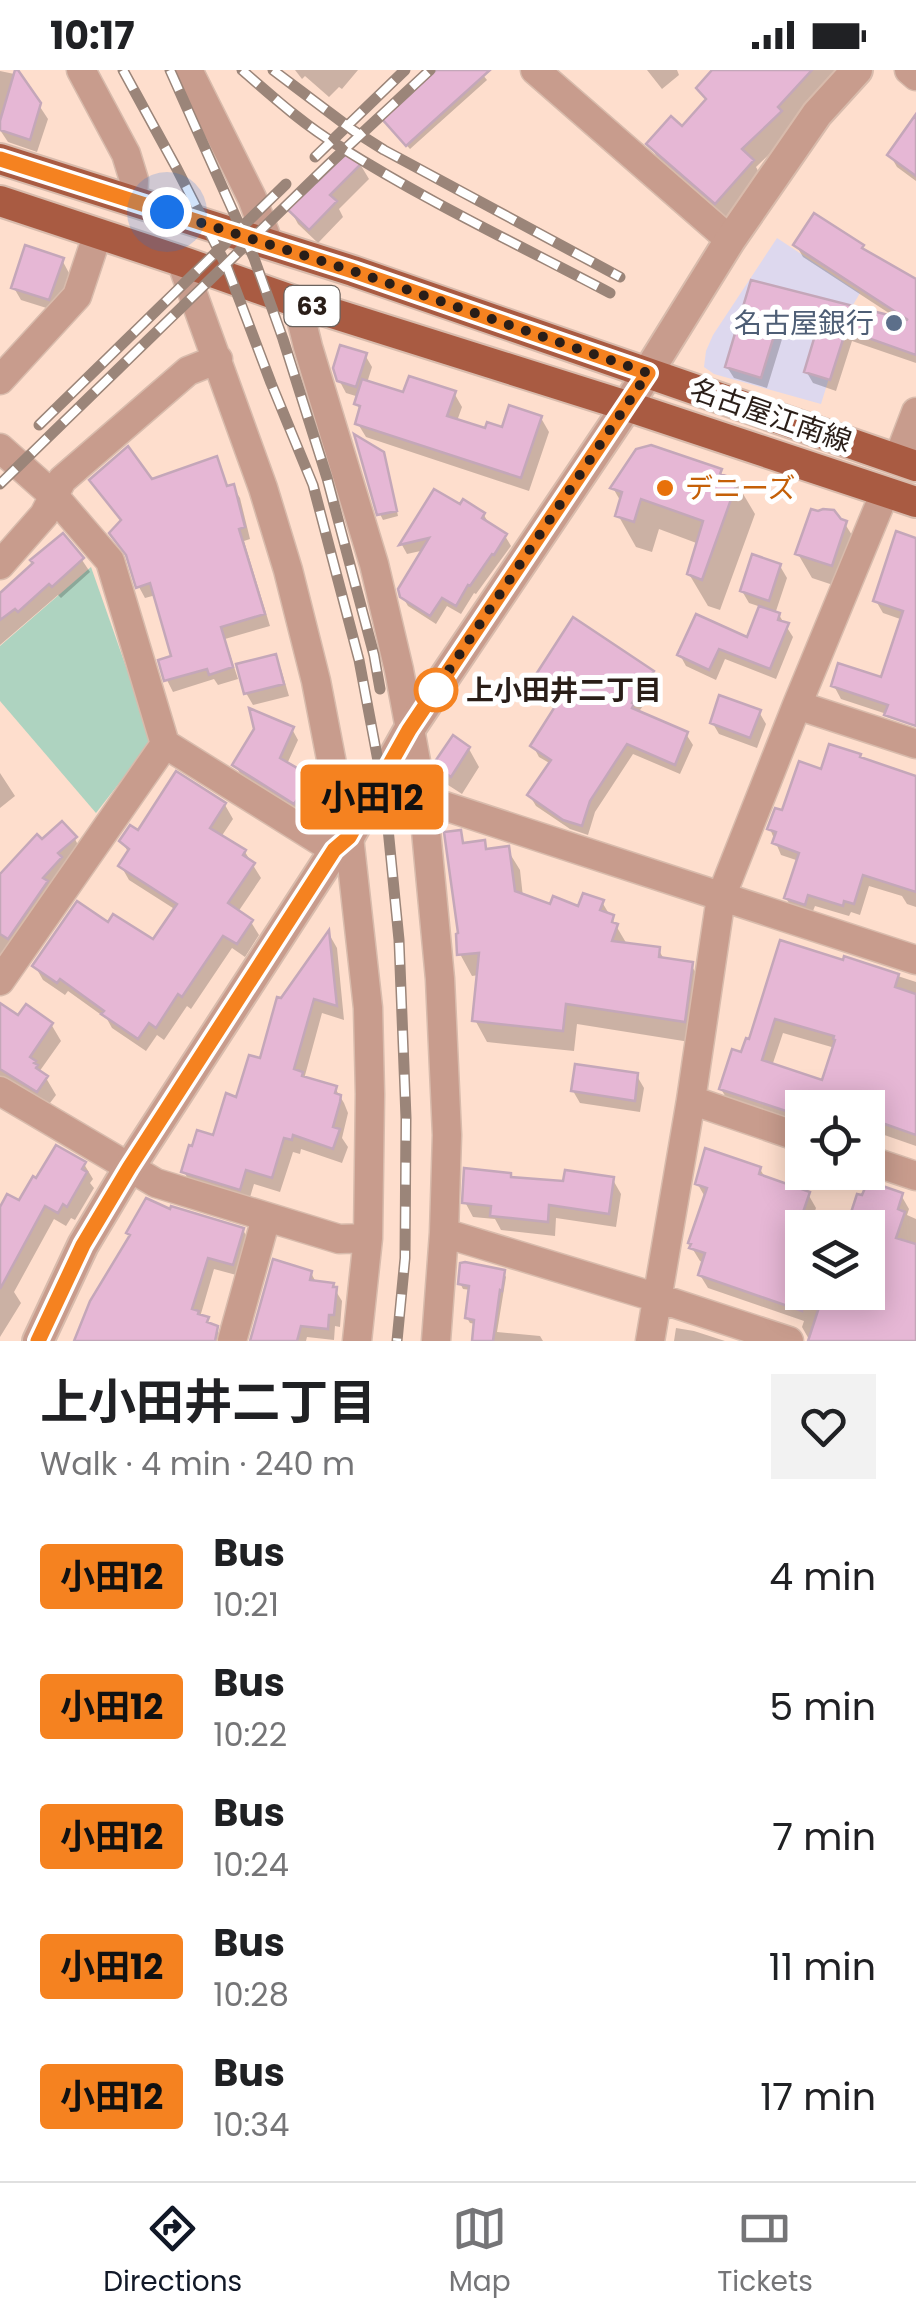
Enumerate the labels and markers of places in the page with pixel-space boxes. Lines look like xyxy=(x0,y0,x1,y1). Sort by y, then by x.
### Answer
place label: 名古屋銀行 xyxy=(734,304,874,343)
marker: 名古屋銀行 xyxy=(883,312,905,334)
place label: デニーズ xyxy=(685,469,796,508)
marker: デニーズ xyxy=(654,477,676,499)
marker: 上小田井二丁目 xyxy=(415,669,457,711)
place label: 上小田井二丁目 xyxy=(466,671,662,710)

